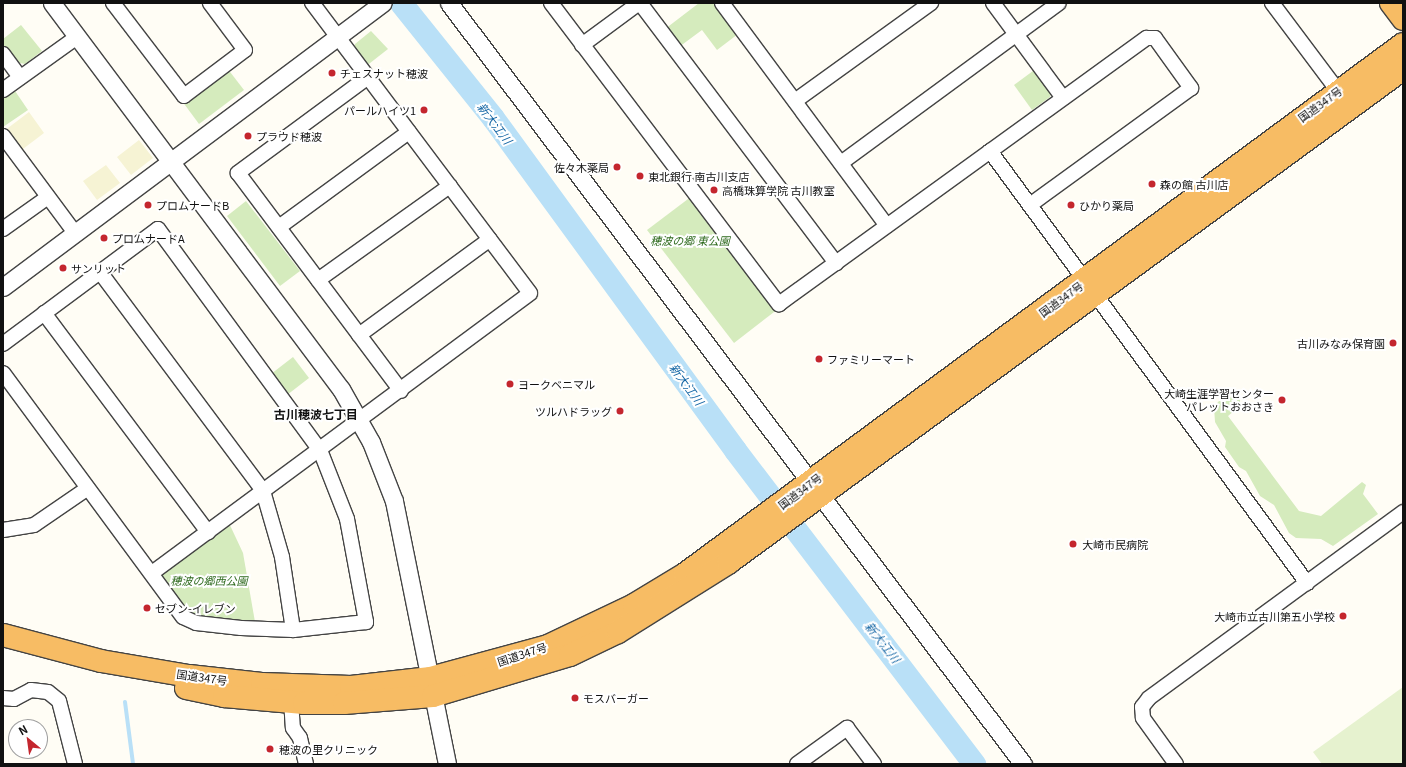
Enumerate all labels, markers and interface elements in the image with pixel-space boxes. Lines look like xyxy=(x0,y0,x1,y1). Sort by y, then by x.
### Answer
place label: チェスナット穂波 xyxy=(340,66,428,80)
marker: チェスナット穂波 xyxy=(327,68,337,78)
street label: 国道347号 xyxy=(1295,84,1345,124)
water label: 新大江川 xyxy=(475,99,515,147)
place label: パールハイツ1 xyxy=(344,103,416,117)
marker: パールハイツ1 xyxy=(419,105,429,115)
place label: プラウド穂波 xyxy=(256,129,322,143)
marker: プラウド穂波 xyxy=(243,131,253,141)
place label: 佐々木薬局 xyxy=(554,160,609,174)
marker: 佐々木薬局 xyxy=(612,162,622,172)
place label: 東北銀行 南古川支店 xyxy=(648,169,749,183)
marker: 東北銀行 南古川支店 xyxy=(635,171,645,181)
place label: 森の館 古川店 xyxy=(1160,177,1228,191)
marker: 森の館 古川店 xyxy=(1147,179,1157,189)
place label: 高橋珠算学院 古川教室 xyxy=(722,183,834,197)
marker: 高橋珠算学院 古川教室 xyxy=(709,185,719,195)
place label: プロムナードB xyxy=(156,198,229,212)
place label: ひかり薬局 xyxy=(1079,198,1134,212)
marker: プロムナードB xyxy=(143,200,153,210)
marker: ひかり薬局 xyxy=(1066,200,1076,210)
place label: プロムナードA xyxy=(112,231,185,245)
marker: プロムナードA xyxy=(99,233,109,243)
park label: 穂波の郷 東公園 xyxy=(650,233,730,247)
place label: サンリット xyxy=(71,261,126,275)
marker: サンリット xyxy=(58,263,68,273)
street label: 国道347号 xyxy=(1036,279,1086,319)
place label: 古川みなみ保育園 xyxy=(1297,336,1385,350)
marker: 古川みなみ保育園 xyxy=(1388,338,1398,348)
place label: ファミリーマート xyxy=(827,352,915,366)
marker: ファミリーマート xyxy=(814,354,824,364)
water label: 新大江川 xyxy=(667,360,707,408)
place label: ヨークベニマル xyxy=(518,377,595,391)
marker: ヨークベニマル xyxy=(505,379,515,389)
place label: 大崎生涯学習センター パレットおおさき xyxy=(1164,387,1274,413)
marker: 大崎生涯学習センター パレットおおさき xyxy=(1277,395,1287,405)
place label: ツルハドラッグ xyxy=(535,404,612,418)
marker: ツルハドラッグ xyxy=(615,406,625,416)
district label: 古川穂波七丁目 xyxy=(274,407,358,421)
street label: 国道347号 xyxy=(776,470,824,512)
place label: 大崎市民病院 xyxy=(1082,537,1148,551)
marker: 大崎市民病院 xyxy=(1067,538,1079,550)
park label: 穂波の郷西公園 xyxy=(171,573,247,587)
place label: セブン-イレブン xyxy=(155,601,236,615)
marker: セブン-イレブン xyxy=(142,603,152,613)
place label: 大崎市立古川第五小学校 xyxy=(1214,609,1335,623)
marker: 大崎市立古川第五小学校 xyxy=(1338,611,1348,621)
water label: 新大江川 xyxy=(863,619,903,665)
street label: 国道347号 xyxy=(496,640,548,668)
street label: 国道347号 xyxy=(176,667,228,687)
place label: モスバーガー xyxy=(583,691,649,705)
marker: モスバーガー xyxy=(570,693,580,703)
north arrow xyxy=(8,719,48,759)
text: N xyxy=(15,720,30,738)
place label: 穂波の里クリニック xyxy=(279,742,378,756)
marker: 穂波の里クリニック xyxy=(264,743,276,755)

